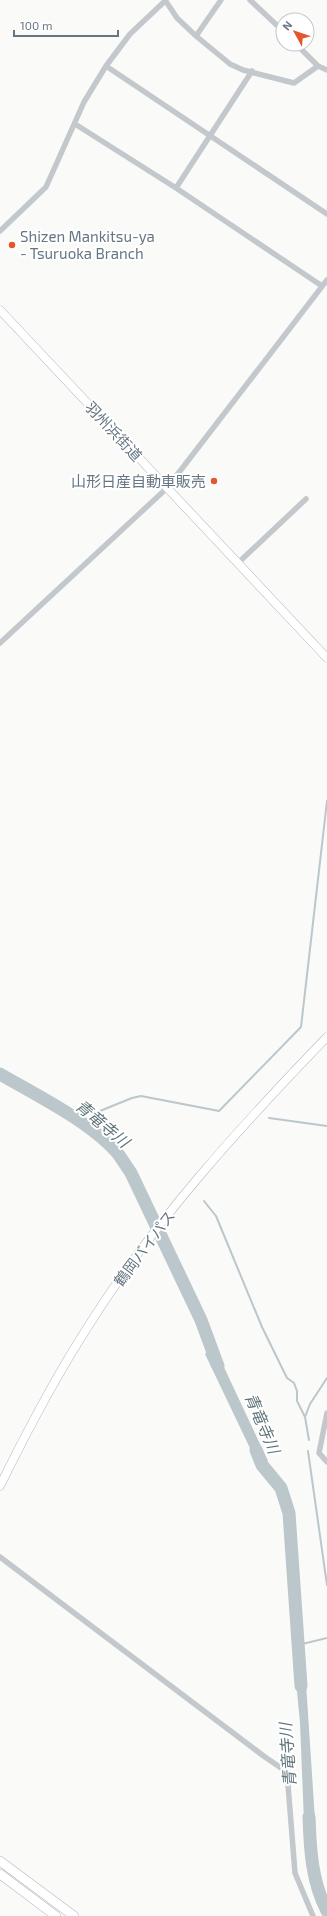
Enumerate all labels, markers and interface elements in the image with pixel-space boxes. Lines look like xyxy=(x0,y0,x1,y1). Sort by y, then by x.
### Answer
scale bar xyxy=(14,12,118,38)
north arrow xyxy=(275,12,315,52)
text: 100 m xyxy=(20,18,52,32)
text: N xyxy=(279,18,295,32)
place label: Shizen Mankitsu-ya - Tsuruoka Branch xyxy=(20,227,155,262)
marker: Shizen Mankitsu-ya - Tsuruoka Branch xyxy=(7,240,17,250)
street label: 羽州浜街道 xyxy=(82,397,146,465)
place label: 山形日産自動車販売 xyxy=(71,472,206,490)
marker: 山形日産自動車販売 xyxy=(209,476,219,486)
water label: 青竜寺川 xyxy=(72,1095,135,1152)
street label: 鶴岡バイパス xyxy=(110,1207,178,1289)
water label: 青竜寺川 xyxy=(242,1390,285,1458)
water label: 青竜寺川 xyxy=(275,1720,299,1788)

